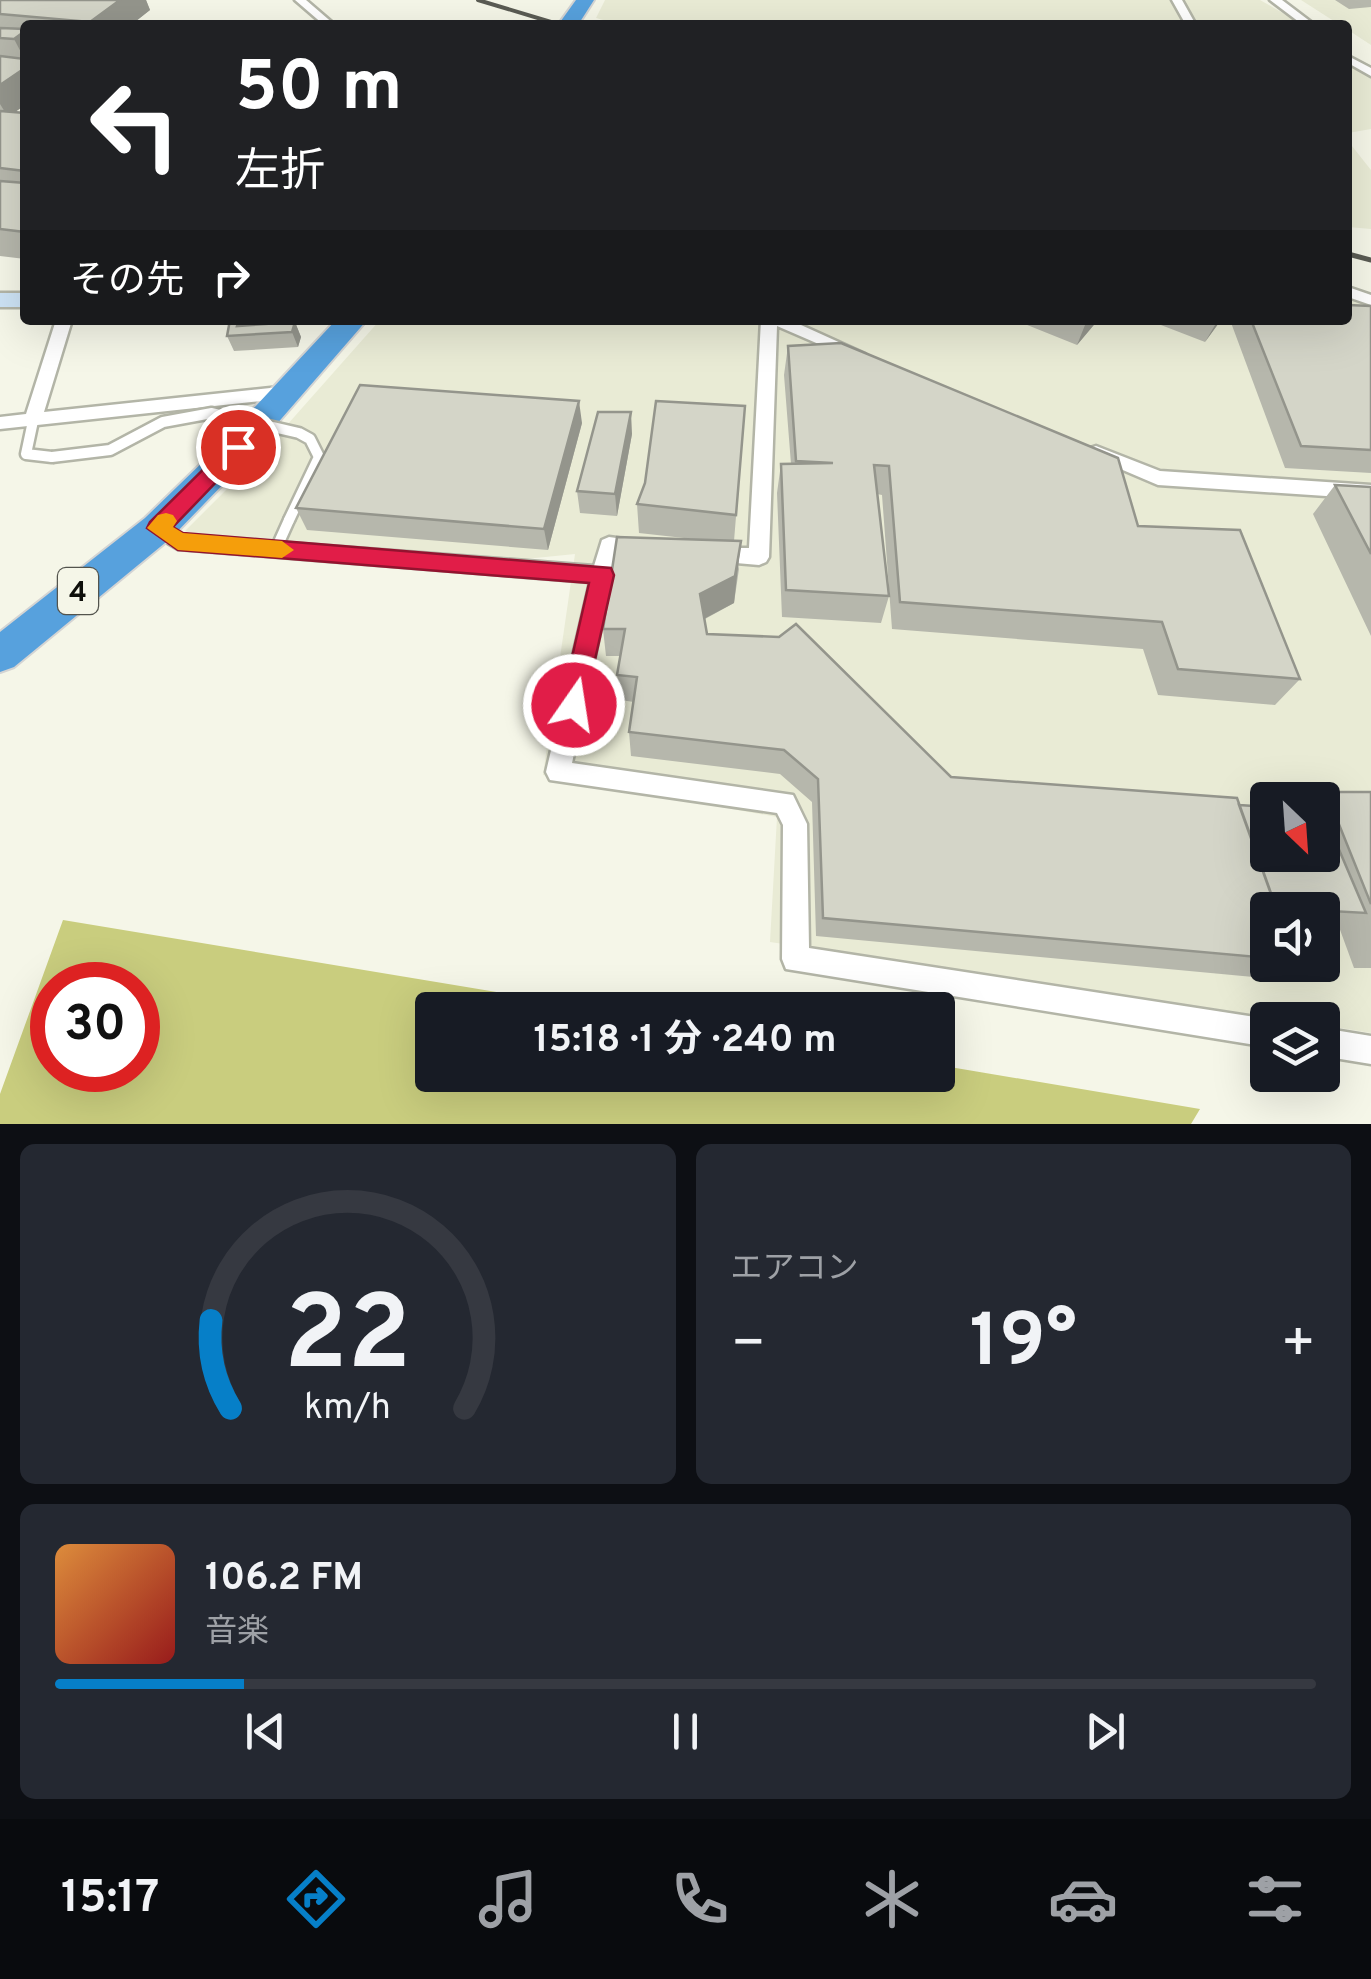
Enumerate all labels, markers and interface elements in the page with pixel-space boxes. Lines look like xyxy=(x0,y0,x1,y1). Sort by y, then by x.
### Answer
text: 50 m xyxy=(235,46,402,135)
icon: left xyxy=(70,60,200,190)
text: 左折 xyxy=(235,145,325,202)
icon: right xyxy=(204,250,259,305)
text: その先 xyxy=(70,258,184,307)
pin xyxy=(196,405,281,490)
icon: arrive xyxy=(211,420,266,475)
road number: 4 xyxy=(58,568,98,614)
position arrow xyxy=(522,653,626,757)
north arrow xyxy=(1250,782,1340,872)
map controls xyxy=(1250,782,1340,1092)
button: sound xyxy=(1250,892,1340,982)
speed limit sign: 30 xyxy=(30,962,160,1092)
button: layers xyxy=(1250,1002,1340,1092)
text: 15:18 · 1 分 · 240 m xyxy=(534,1017,836,1066)
text: エアコン xyxy=(731,1250,859,1290)
text: 22 xyxy=(284,1274,411,1406)
text: 19° xyxy=(970,1298,1077,1393)
text: − xyxy=(731,1311,766,1381)
text: + xyxy=(1281,1311,1316,1381)
text: km/h xyxy=(304,1386,391,1432)
text: 106.2 FM xyxy=(205,1555,363,1604)
text: 音楽 xyxy=(205,1613,269,1653)
icon: previous xyxy=(238,1704,293,1759)
icon: pause xyxy=(658,1704,713,1759)
icon: next xyxy=(1078,1704,1133,1759)
icon: directions xyxy=(281,1864,351,1934)
icon: music xyxy=(473,1864,543,1934)
icon: phone xyxy=(665,1864,735,1934)
icon: climate xyxy=(857,1864,927,1934)
icon: car xyxy=(1048,1864,1118,1934)
icon: filters xyxy=(1240,1864,1310,1934)
text: 15:17 xyxy=(61,1871,159,1928)

